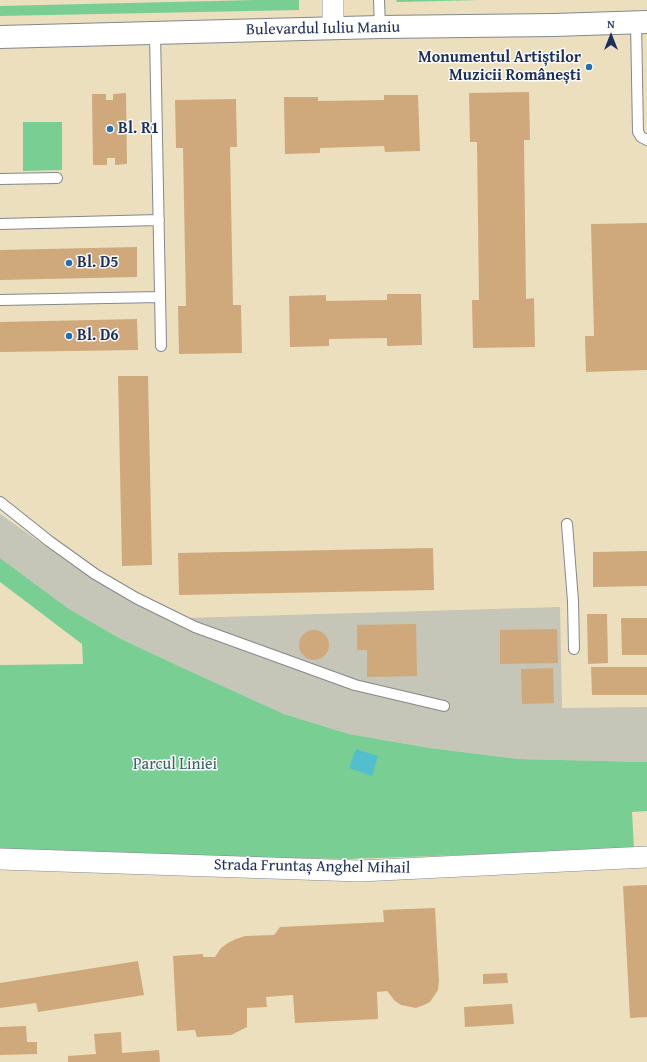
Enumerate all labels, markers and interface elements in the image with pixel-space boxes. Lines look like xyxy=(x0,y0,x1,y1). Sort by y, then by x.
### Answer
north arrow xyxy=(591,16,631,56)
text: N xyxy=(607,16,615,32)
street label: Bulevardul Iuliu Maniu xyxy=(246,18,400,40)
place label: Monumentul Artiștilor Muzicii Românești xyxy=(418,48,581,86)
marker: Monumentul Artiștilor Muzicii Românești xyxy=(584,62,594,72)
place label: Bl. R1 xyxy=(118,119,159,139)
marker: Bl. R1 xyxy=(105,124,115,134)
place label: Bl. D5 xyxy=(77,253,119,273)
marker: Bl. D5 xyxy=(64,258,74,268)
place label: Bl. D6 xyxy=(77,326,119,346)
marker: Bl. D6 xyxy=(64,331,74,341)
park label: Parcul Liniei xyxy=(133,755,217,775)
street label: Strada Fruntaș Anghel Mihail xyxy=(214,856,410,878)

